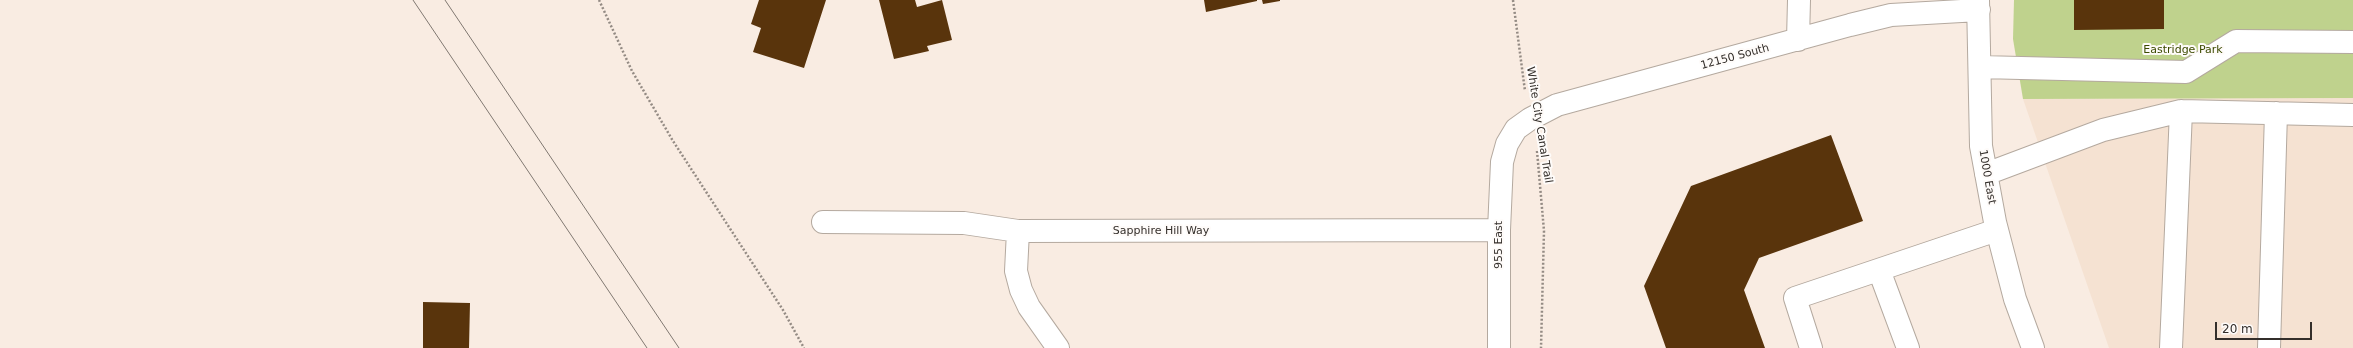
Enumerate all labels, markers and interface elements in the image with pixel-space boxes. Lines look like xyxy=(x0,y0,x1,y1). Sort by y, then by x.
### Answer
street label: 12150 South xyxy=(1699,42,1771,72)
park label: Eastridge Park xyxy=(2143,43,2223,57)
street label: White City Canal Trail xyxy=(1523,66,1555,184)
street label: 1000 East xyxy=(1976,149,1998,205)
street label: 955 East xyxy=(1492,221,1506,269)
street label: Sapphire Hill Way xyxy=(1113,224,1209,238)
scale bar xyxy=(2217,314,2314,340)
text: 20 m xyxy=(2222,322,2253,336)

